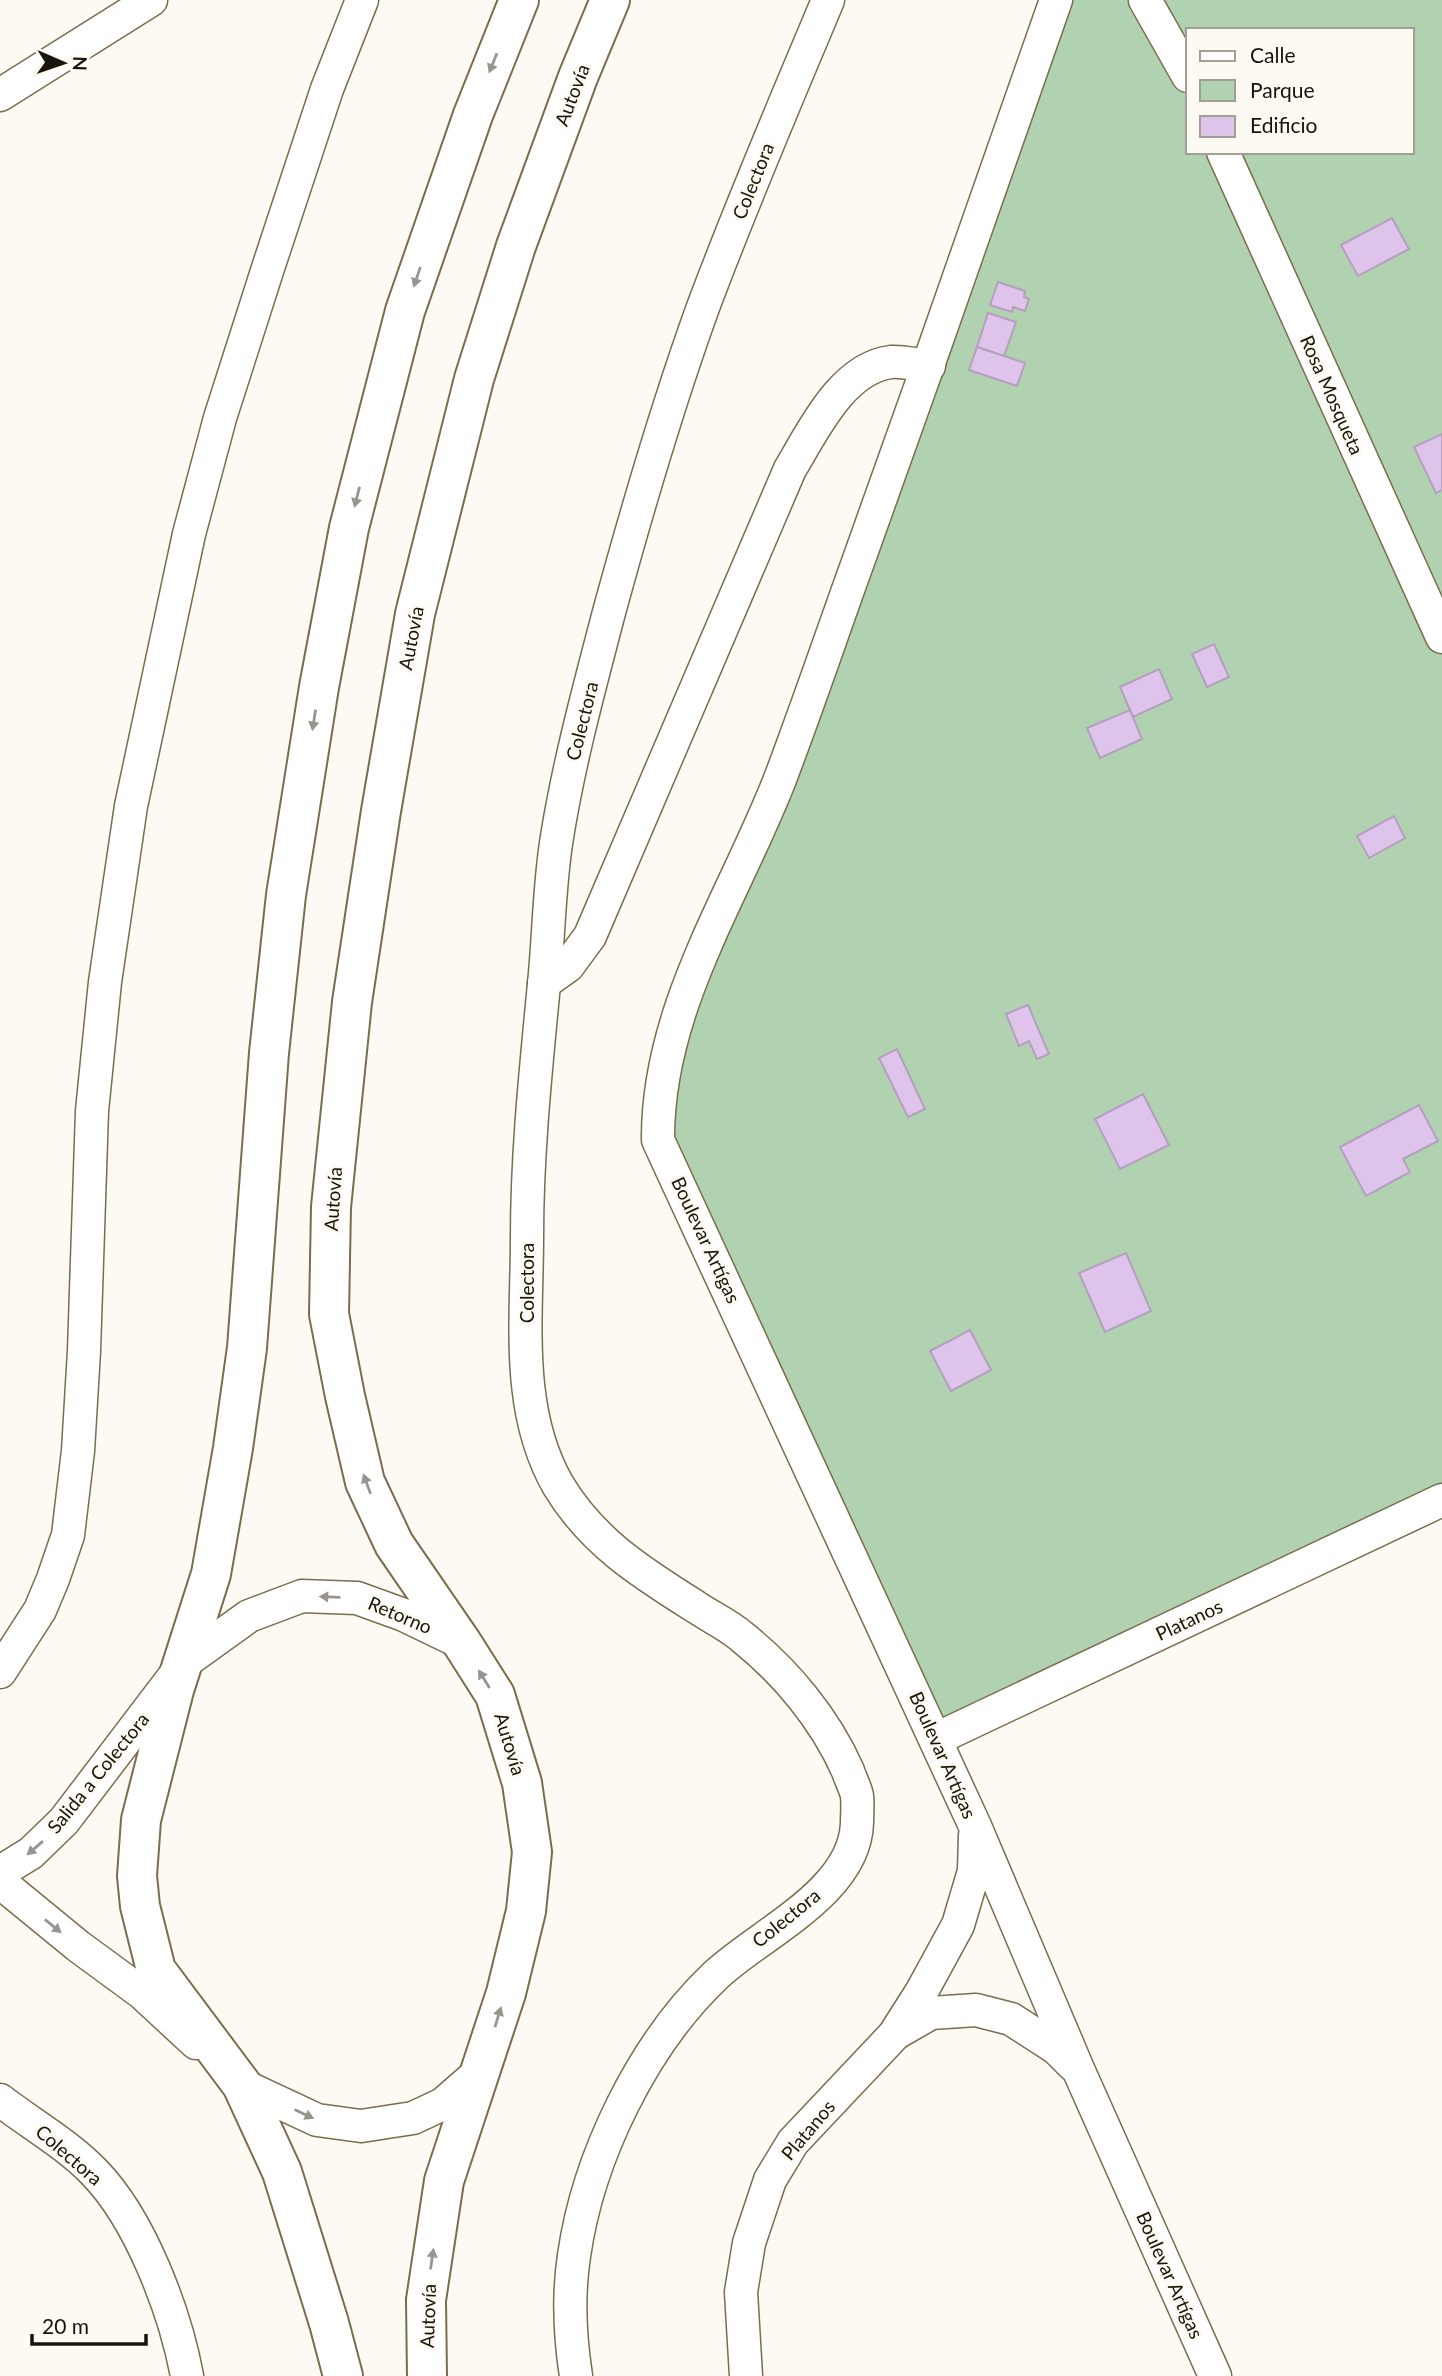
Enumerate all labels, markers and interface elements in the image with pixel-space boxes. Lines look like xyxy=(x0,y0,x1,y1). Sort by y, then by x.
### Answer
north arrow xyxy=(28,28,98,98)
legend xyxy=(1186,28,1414,154)
text: Calle xyxy=(1250,42,1295,67)
one-way arrow xyxy=(488,53,499,74)
text: N xyxy=(69,56,92,71)
street label: Autovía xyxy=(549,61,594,129)
text: Parque xyxy=(1250,77,1315,102)
text: Edificio xyxy=(1250,112,1318,137)
street label: Colectora xyxy=(727,139,778,222)
one-way arrow xyxy=(411,267,422,288)
street label: Rosa Mosqueta xyxy=(1296,331,1369,458)
one-way arrow xyxy=(351,486,362,508)
street label: Autovía xyxy=(393,604,428,672)
street label: Colectora xyxy=(561,679,602,763)
one-way arrow xyxy=(308,709,319,731)
street label: Autovía xyxy=(319,1166,346,1232)
street label: Boulevar Artígas xyxy=(667,1173,746,1307)
street label: Colectora xyxy=(515,1243,538,1323)
one-way arrow xyxy=(362,1474,373,1495)
one-way arrow xyxy=(319,1591,341,1602)
street label: Retorno xyxy=(365,1591,436,1638)
street label: Platanos xyxy=(1152,1594,1226,1645)
one-way arrow xyxy=(478,1669,491,1688)
street label: Boulevar Artígas xyxy=(905,1688,982,1822)
street label: Salida a Colectora xyxy=(42,1708,153,1838)
street label: Autovía xyxy=(490,1710,531,1778)
one-way arrow xyxy=(26,1840,43,1855)
street label: Colectora xyxy=(747,1883,824,1952)
one-way arrow xyxy=(43,1918,61,1933)
one-way arrow xyxy=(494,2006,504,2027)
street label: Platanos xyxy=(776,2095,839,2164)
one-way arrow xyxy=(293,2108,314,2119)
street label: Colectora xyxy=(31,2120,107,2190)
street label: Boulevar Artígas xyxy=(1132,2208,1209,2342)
one-way arrow xyxy=(427,2248,438,2270)
street label: Autovía xyxy=(415,2283,440,2349)
scale bar xyxy=(32,2302,145,2346)
text: 20 m xyxy=(42,2313,89,2338)

